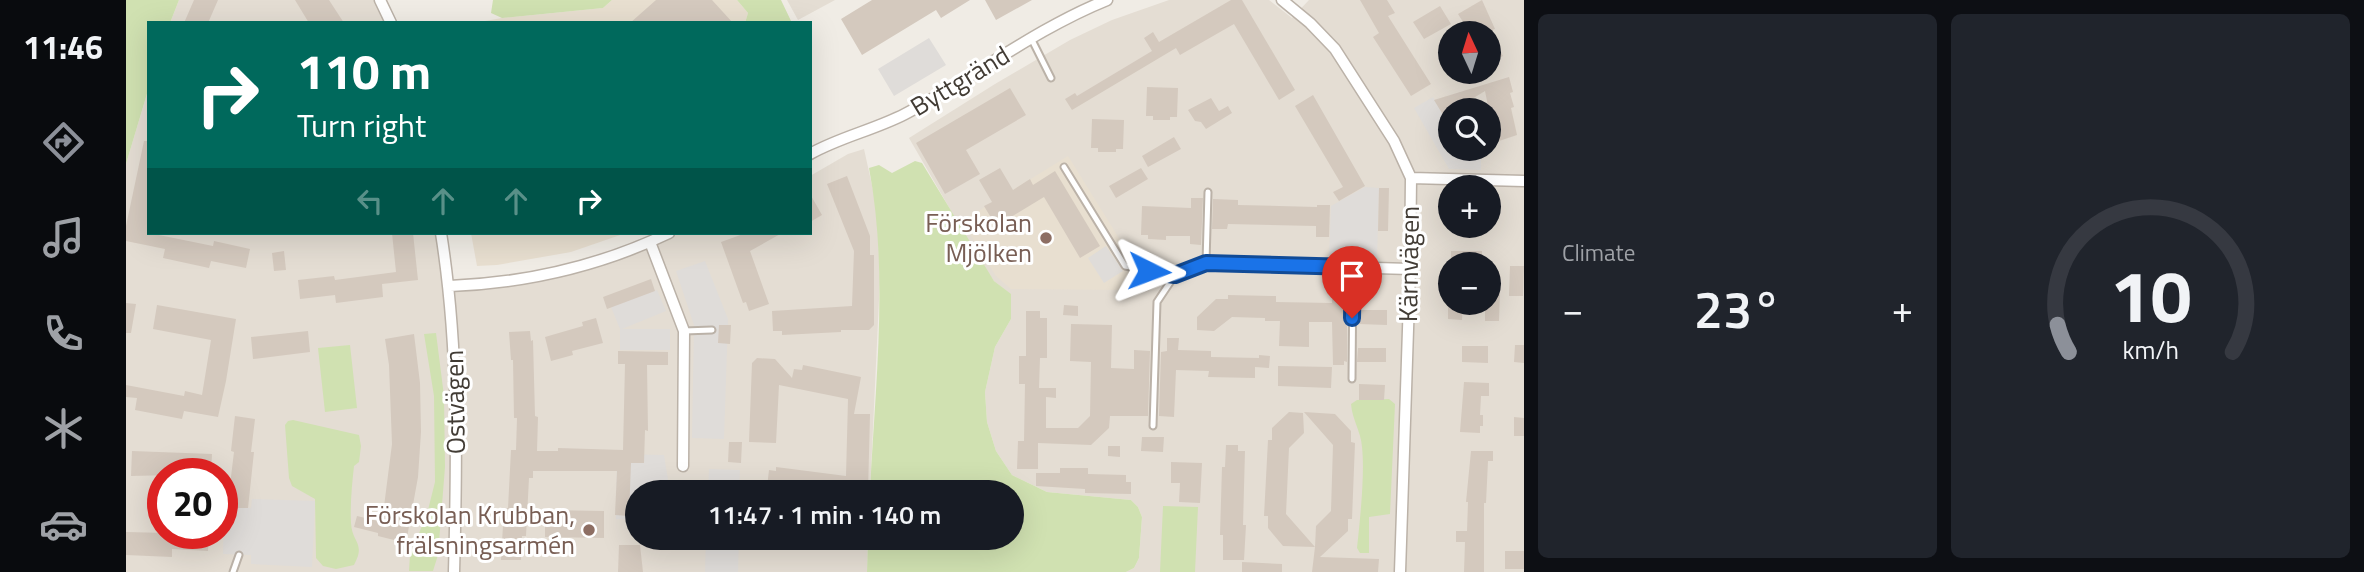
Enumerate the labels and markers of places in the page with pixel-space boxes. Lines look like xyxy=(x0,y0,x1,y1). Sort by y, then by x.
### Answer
place label: Förskolan Mjölken xyxy=(925,203,1032,272)
marker: Förskolan Mjölken xyxy=(1038,230,1054,246)
pin xyxy=(1322,246,1382,318)
place label: Förskolan Krubban, frälsningsarmén xyxy=(365,495,575,564)
marker: Förskolan Krubban, frälsningsarmén xyxy=(581,522,597,538)

